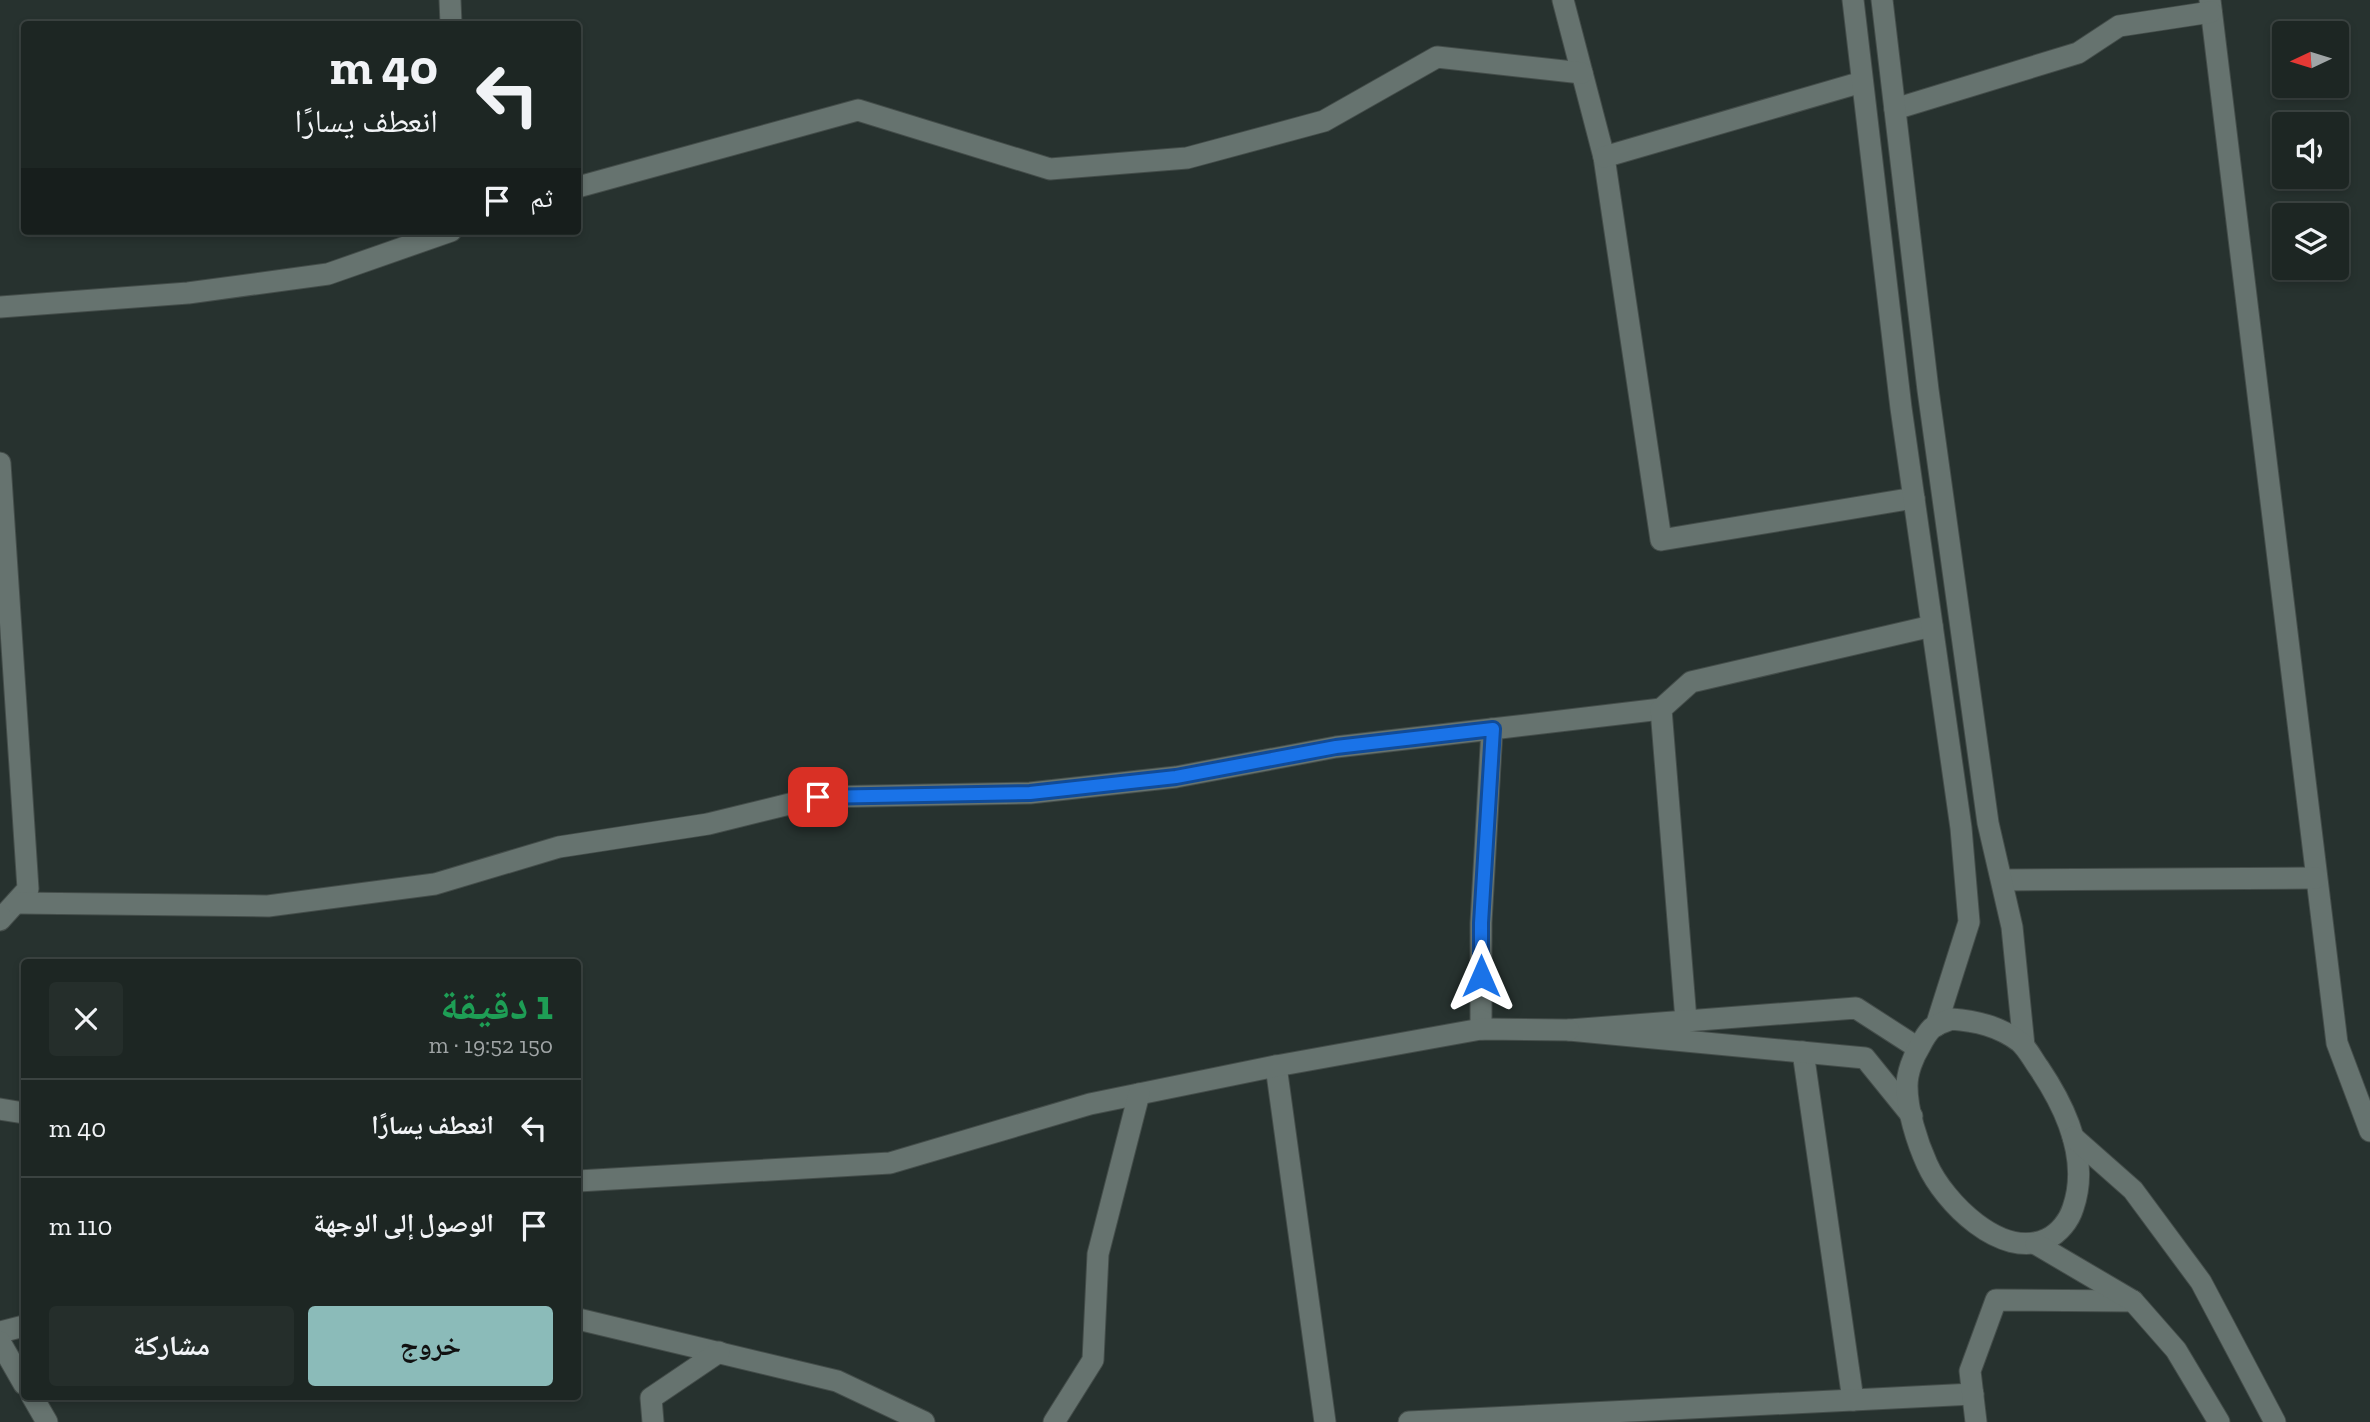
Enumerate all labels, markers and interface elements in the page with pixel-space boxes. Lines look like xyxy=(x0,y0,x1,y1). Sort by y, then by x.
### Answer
north arrow xyxy=(2272,21,2348,98)
map controls xyxy=(2272,21,2349,280)
text: 40 m xyxy=(330,38,438,97)
icon: left xyxy=(462,49,553,140)
text: انعطف يسارًا xyxy=(295,102,438,140)
button: sound xyxy=(2272,112,2349,189)
icon: arrive xyxy=(478,182,516,220)
text: ثم xyxy=(530,182,553,214)
button: layers xyxy=(2272,203,2349,280)
pin xyxy=(788,767,848,827)
icon: arrive xyxy=(799,778,837,816)
position arrow xyxy=(1444,939,1518,1013)
text: 1 دقيقة xyxy=(440,979,553,1030)
button: close xyxy=(49,982,123,1056)
text: 150 m · 19:52 xyxy=(429,1031,553,1059)
text: انعطف يسارًا xyxy=(371,1109,494,1141)
icon: left xyxy=(515,1109,553,1147)
text: 40 m xyxy=(49,1112,106,1144)
text: الوصول إلى الوجهة xyxy=(313,1207,494,1239)
icon: arrive xyxy=(515,1207,553,1245)
text: 110 m xyxy=(49,1210,112,1242)
button: مشاركة xyxy=(49,1306,294,1386)
button: خروج xyxy=(308,1306,553,1386)

